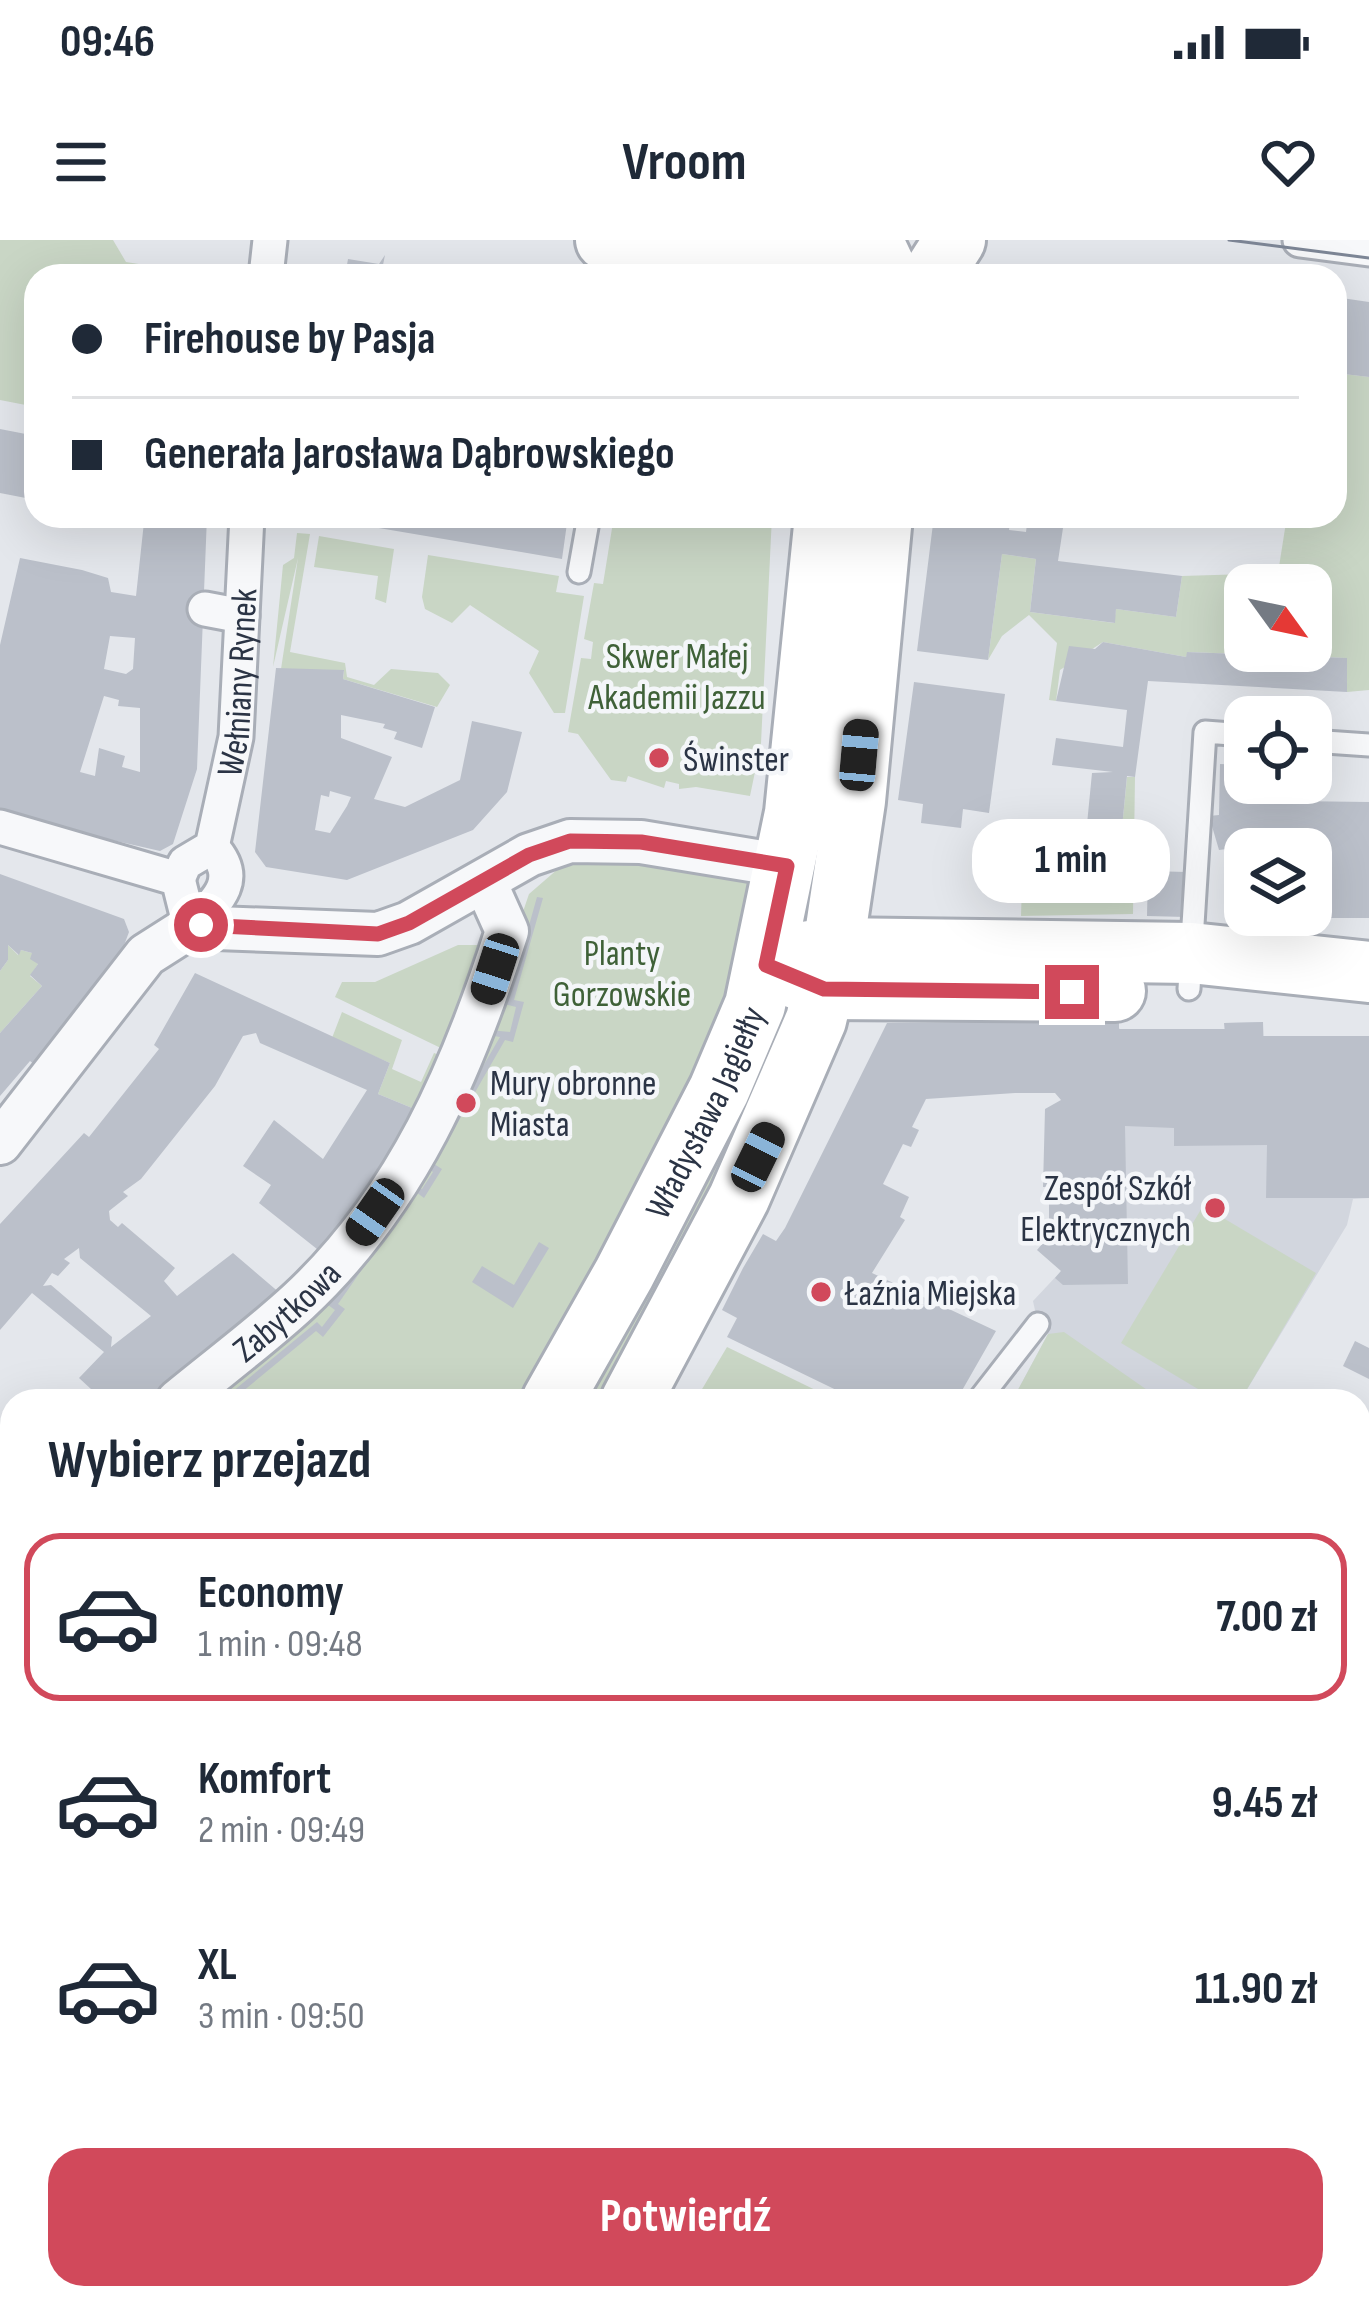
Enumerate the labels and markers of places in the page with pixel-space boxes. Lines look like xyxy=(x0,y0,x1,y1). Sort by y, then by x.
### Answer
place label: Świnster xyxy=(683,739,789,782)
marker: Świnster xyxy=(646,745,672,771)
place label: Mury obronne Miasta xyxy=(490,1063,657,1147)
marker: Mury obronne Miasta xyxy=(453,1090,479,1116)
place label: Zespół Szkół Elektrycznych xyxy=(1020,1168,1191,1252)
marker: Zespół Szkół Elektrycznych xyxy=(1202,1195,1228,1221)
place label: Łaźnia Miejska xyxy=(844,1273,1016,1316)
marker: Łaźnia Miejska xyxy=(808,1279,834,1305)

